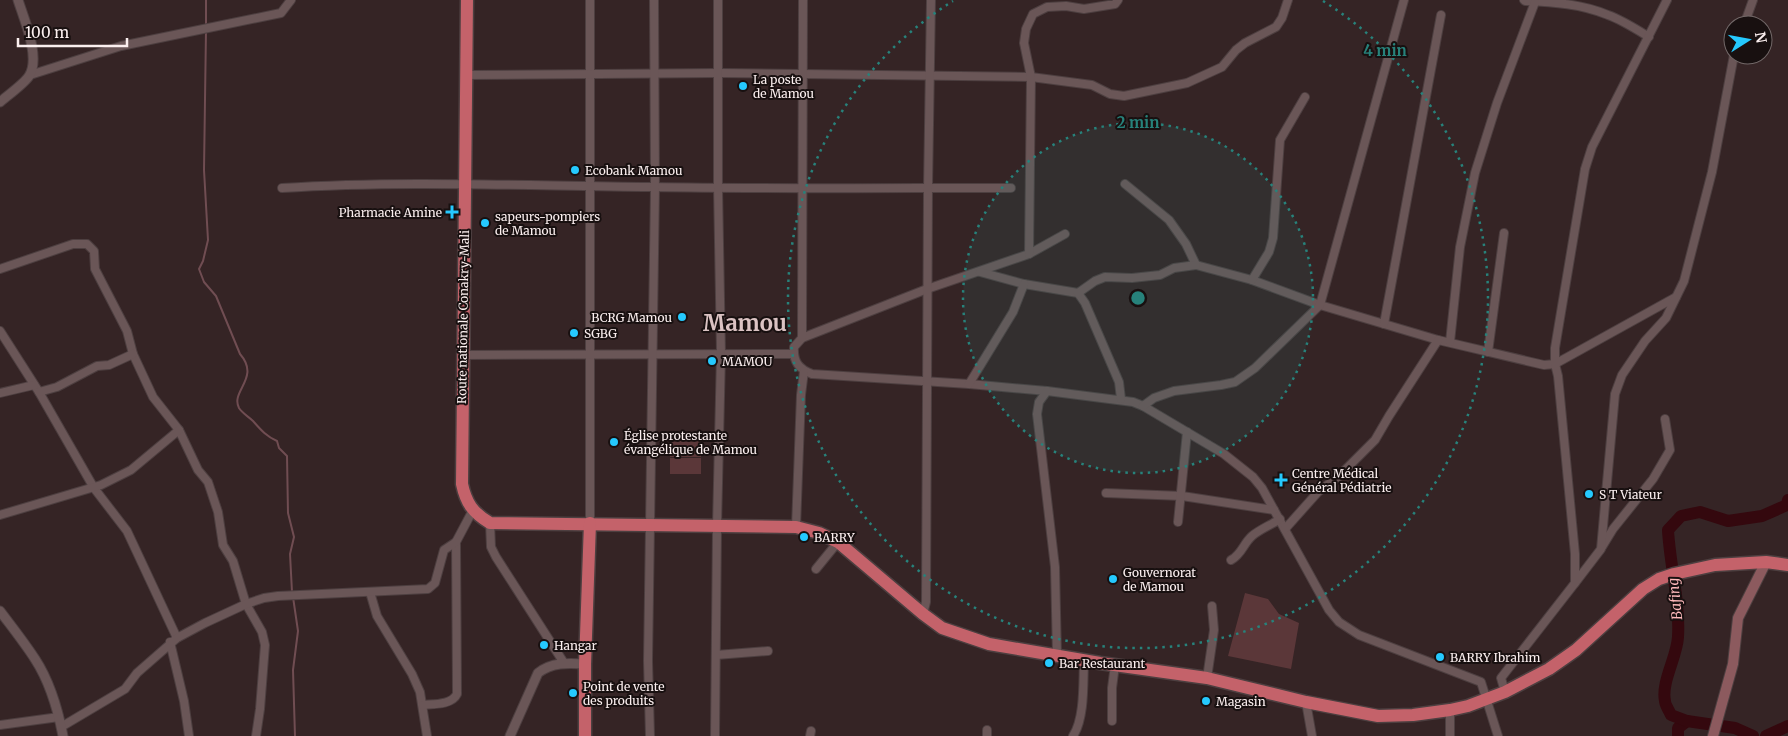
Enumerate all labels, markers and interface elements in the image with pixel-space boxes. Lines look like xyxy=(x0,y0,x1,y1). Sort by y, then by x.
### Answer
scale bar xyxy=(18,15,126,47)
north arrow xyxy=(1723,15,1773,65)
text: 100 m xyxy=(25,23,69,42)
text: N xyxy=(1751,30,1771,45)
text: 4 min xyxy=(1363,41,1407,60)
place label: La poste de Mamou xyxy=(753,72,815,101)
marker: La poste de Mamou xyxy=(737,80,749,92)
text: 2 min xyxy=(1117,113,1159,132)
place label: Ecobank Mamou xyxy=(585,163,683,178)
marker: Ecobank Mamou xyxy=(569,164,581,176)
place label: Pharmacie Amine xyxy=(339,205,442,220)
marker: Pharmacie Amine xyxy=(446,206,458,218)
place label: sapeurs-pompiers de Mamou xyxy=(495,209,600,238)
marker: sapeurs-pompiers de Mamou xyxy=(479,217,491,229)
street label: Route nationale Conakry-Mali xyxy=(454,230,472,404)
centre of rings xyxy=(1129,289,1147,307)
district label: Mamou xyxy=(703,309,787,337)
place label: BCRG Mamou xyxy=(591,310,672,325)
marker: BCRG Mamou xyxy=(676,311,688,323)
place label: SGBG xyxy=(584,326,617,341)
marker: SGBG xyxy=(568,327,580,339)
place label: MAMOU xyxy=(722,354,772,369)
marker: MAMOU xyxy=(706,355,718,367)
place label: Église protestante évangélique de Mamou xyxy=(624,428,758,457)
marker: Église protestante évangélique de Mamou xyxy=(608,436,620,448)
place label: Centre Médical Général Pédiatrie xyxy=(1292,466,1392,495)
marker: Centre Médical Général Pédiatrie xyxy=(1274,473,1288,487)
place label: S T Viateur xyxy=(1599,487,1662,502)
marker: S T Viateur xyxy=(1583,488,1595,500)
place label: BARRY xyxy=(814,530,855,545)
marker: BARRY xyxy=(798,531,810,543)
place label: Gouvernorat de Mamou xyxy=(1123,565,1196,594)
marker: Gouvernorat de Mamou xyxy=(1107,573,1119,585)
water label: Bafing xyxy=(1664,577,1686,621)
place label: Hangar xyxy=(554,638,597,653)
marker: Hangar xyxy=(538,639,550,651)
place label: BARRY Ibrahim xyxy=(1450,650,1541,665)
marker: BARRY Ibrahim xyxy=(1434,651,1446,663)
place label: Bar Restaurant xyxy=(1059,656,1145,671)
marker: Bar Restaurant xyxy=(1043,657,1055,669)
place label: Point de vente des produits xyxy=(583,679,665,708)
marker: Point de vente des produits xyxy=(567,687,579,699)
place label: Magasin xyxy=(1216,694,1266,709)
marker: Magasin xyxy=(1200,695,1212,707)

